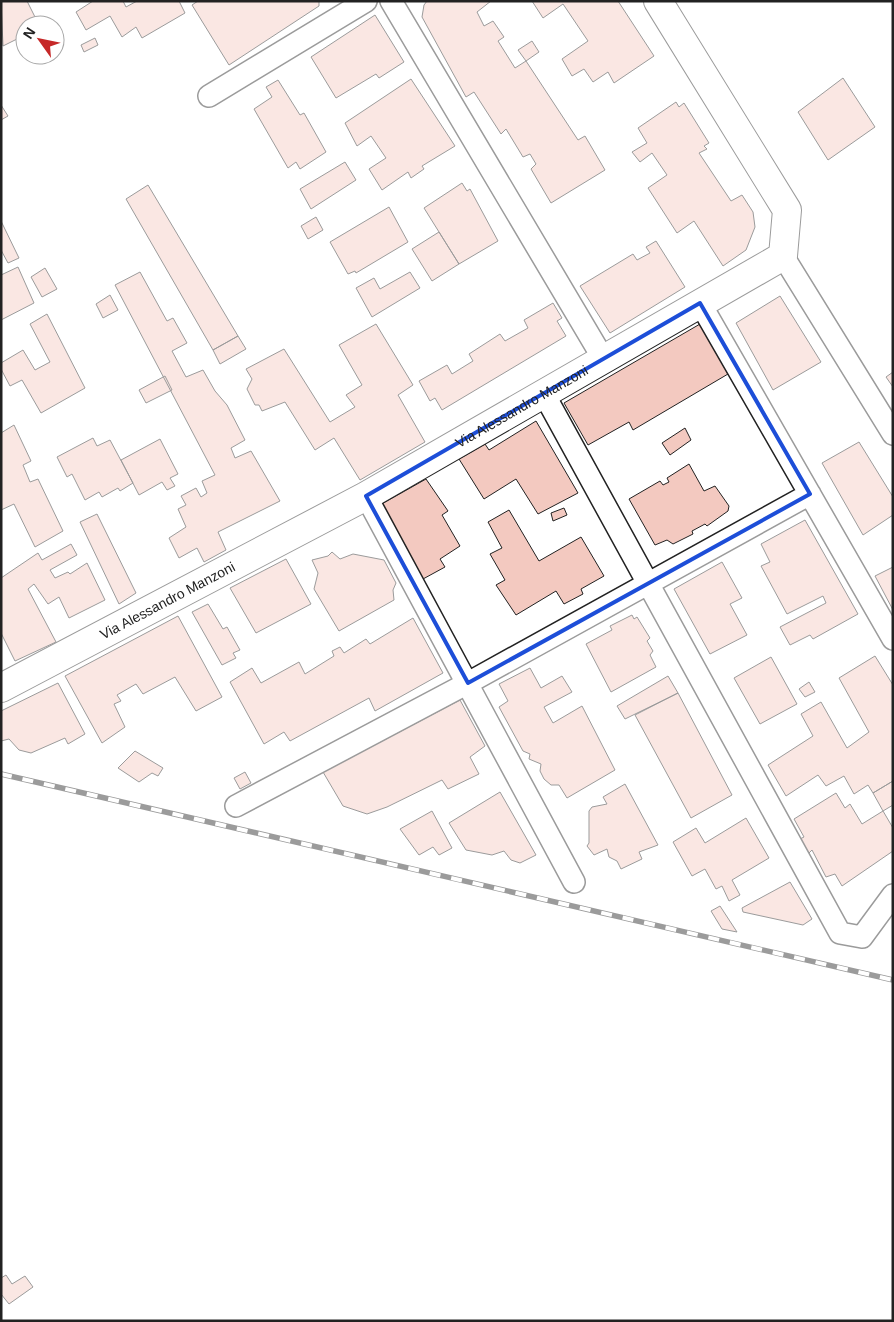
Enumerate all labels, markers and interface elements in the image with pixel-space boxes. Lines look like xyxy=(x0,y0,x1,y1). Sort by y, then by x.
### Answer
north arrow xyxy=(15,15,65,65)
text: N xyxy=(20,24,39,42)
street label: Via Alessandro Manzoni xyxy=(453,362,591,451)
street label: Via Alessandro Manzoni xyxy=(97,558,238,643)

